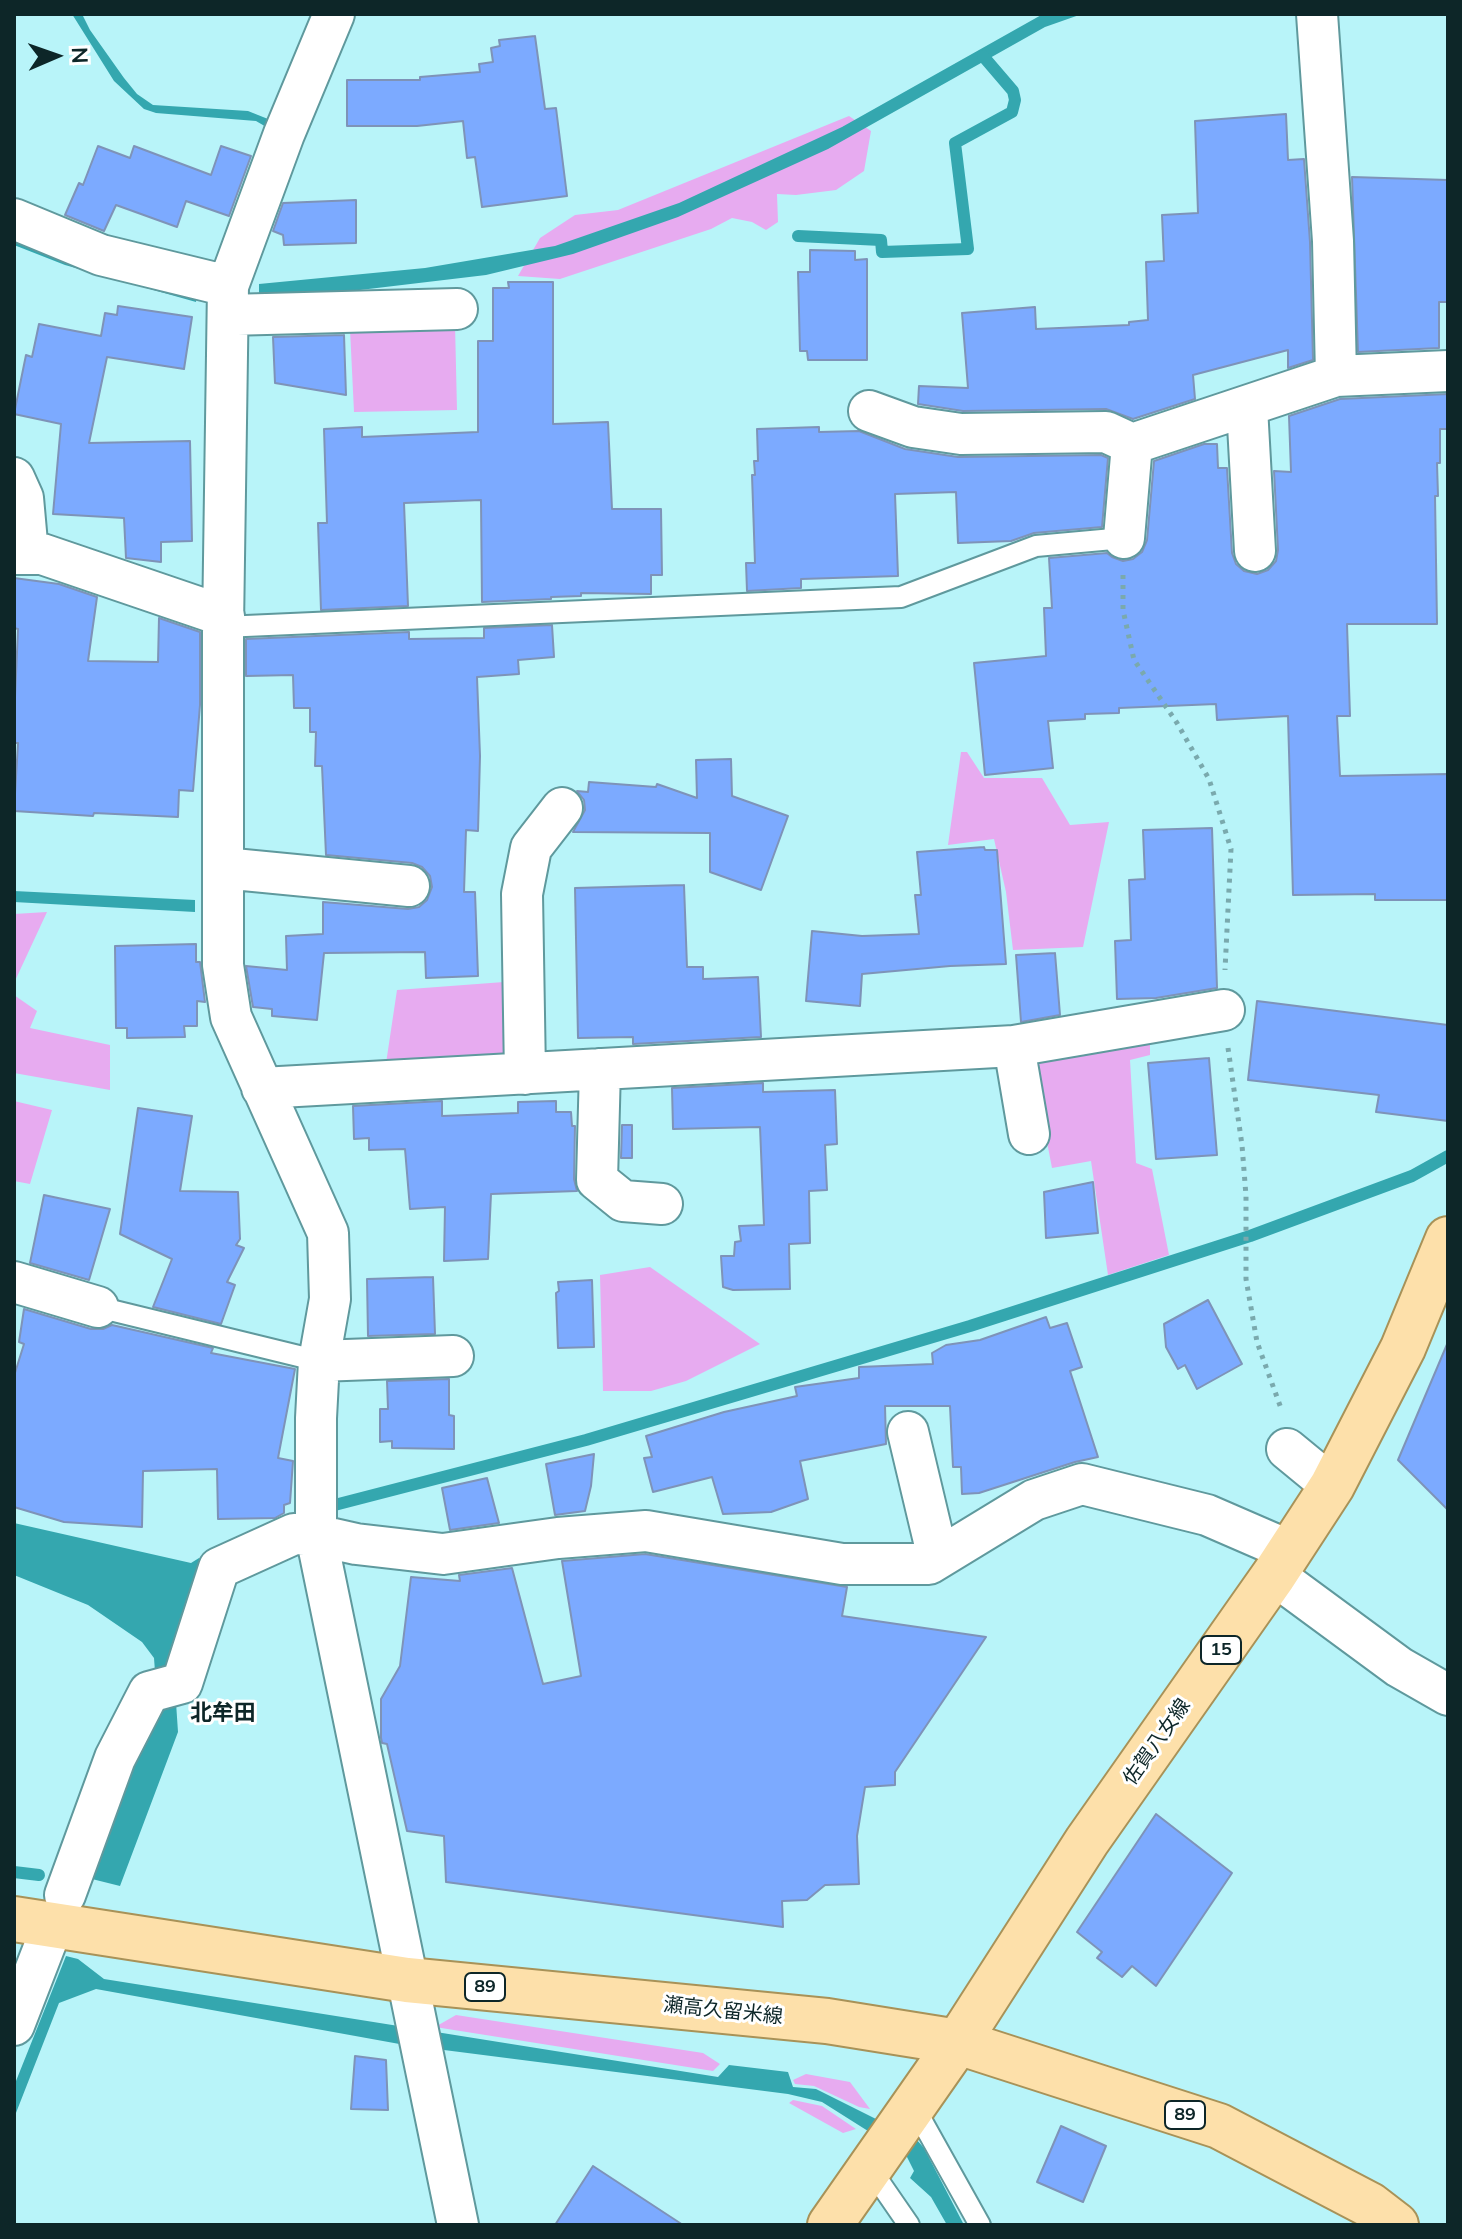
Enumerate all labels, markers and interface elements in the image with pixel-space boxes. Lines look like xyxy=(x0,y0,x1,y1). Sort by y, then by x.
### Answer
north arrow xyxy=(16,16,96,96)
text: N xyxy=(66,46,94,64)
road number: 15 xyxy=(1201,1636,1241,1664)
street label: 佐賀八女線 xyxy=(1118,1694,1196,1790)
district label: 北牟田 xyxy=(190,1700,256,1726)
road number: 89 xyxy=(465,1973,505,2001)
street label: 瀬高久留米線 xyxy=(662,1993,784,2029)
road number: 89 xyxy=(1165,2101,1205,2129)

